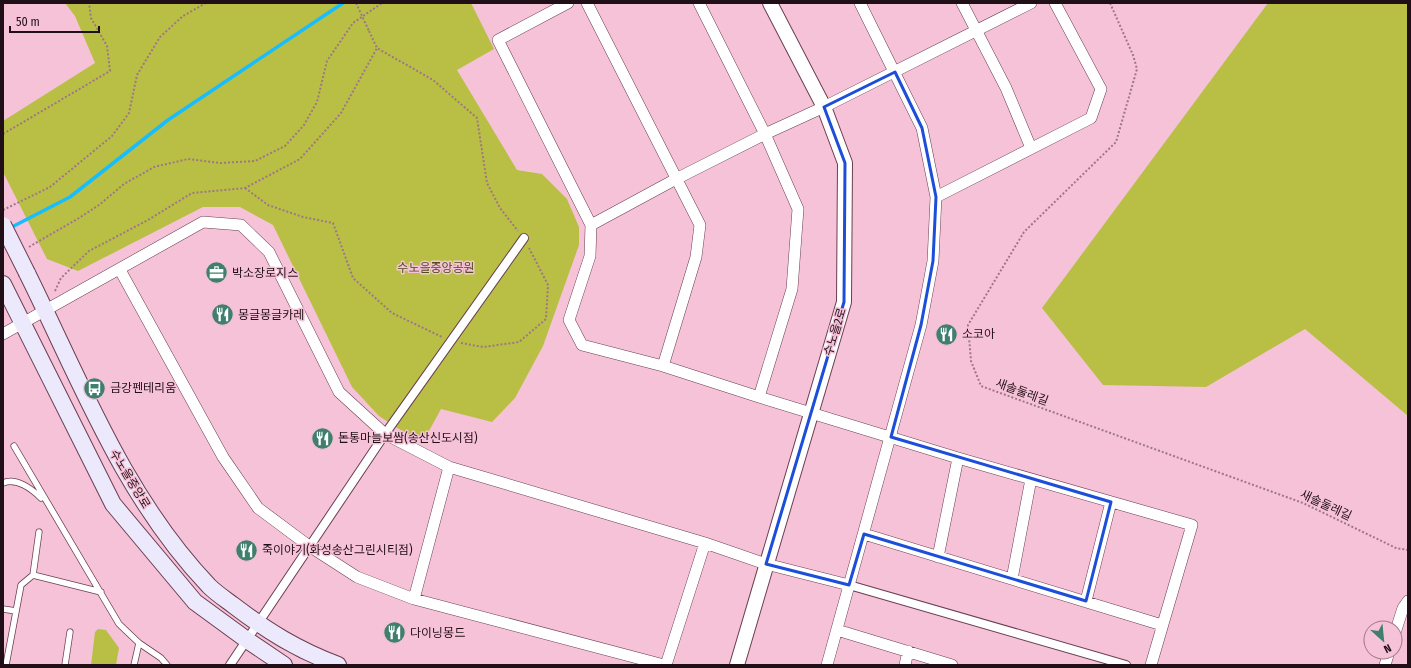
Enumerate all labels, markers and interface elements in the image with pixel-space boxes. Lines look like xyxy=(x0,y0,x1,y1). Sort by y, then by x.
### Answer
scale bar xyxy=(10,8,99,34)
text: 50 m xyxy=(16,15,40,29)
office icon: 박소장로지스 xyxy=(203,260,229,286)
park label: 수노을중앙공원 xyxy=(397,261,475,275)
place label: 박소장로지스 xyxy=(232,266,298,280)
restaurant icon: 몽글몽글카레 xyxy=(210,302,236,328)
street label: 수노을2로 xyxy=(821,306,849,358)
place label: 몽글몽글카레 xyxy=(238,308,304,322)
restaurant icon: 소코아 xyxy=(934,321,960,347)
place label: 소코아 xyxy=(962,327,995,341)
bus stop icon: 금강펜테리움 xyxy=(81,375,107,401)
street label: 새솔둘레길 xyxy=(994,376,1050,408)
place label: 금강펜테리움 xyxy=(110,381,176,395)
restaurant icon: 돈통마늘보쌈(송산신도시점) xyxy=(309,425,335,451)
place label: 돈통마늘보쌈(송산신도시점) xyxy=(338,431,478,445)
street label: 수노을중앙로 xyxy=(107,447,153,511)
street label: 새솔둘레길 xyxy=(1298,487,1354,523)
restaurant icon: 죽이야기(화성송산그린시티점) xyxy=(233,537,259,563)
place label: 죽이야기(화성송산그린시티점) xyxy=(262,543,413,557)
restaurant icon: 다이닝몽드 xyxy=(382,620,408,646)
north arrow xyxy=(1363,620,1403,660)
place label: 다이닝몽드 xyxy=(410,626,465,640)
text: N xyxy=(1381,641,1393,656)

